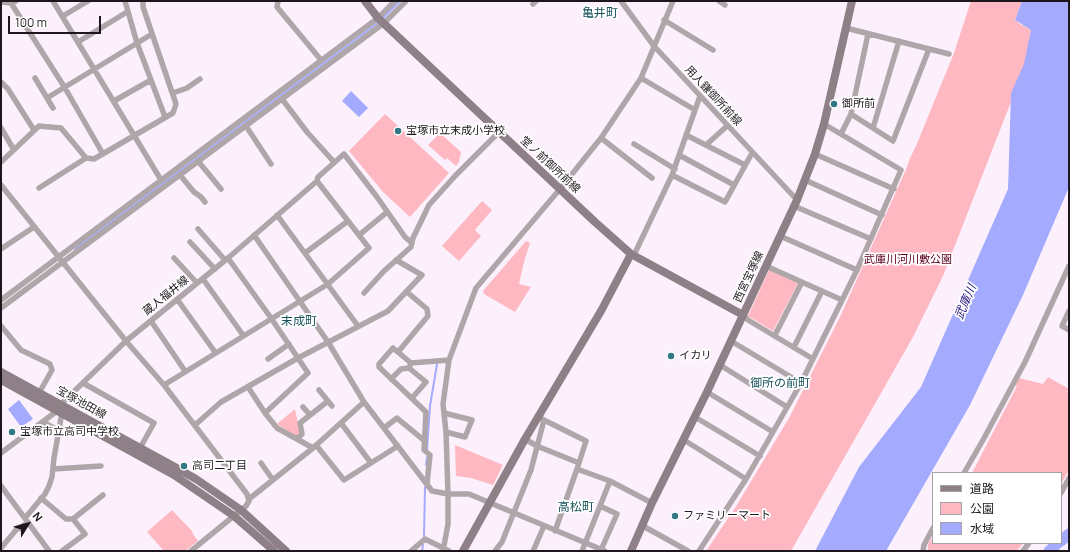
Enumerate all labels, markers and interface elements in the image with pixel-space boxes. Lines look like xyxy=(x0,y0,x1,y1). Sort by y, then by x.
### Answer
district label: 亀井町 xyxy=(582,7,618,21)
scale bar xyxy=(10,8,103,34)
text: 100 m xyxy=(15,14,47,31)
street label: 用人鎌御所前線 xyxy=(682,63,744,129)
place label: 御所前 xyxy=(842,97,875,111)
marker: 御所前 xyxy=(829,99,839,109)
place label: 宝塚市立末成小学校 xyxy=(406,124,505,138)
marker: 宝塚市立末成小学校 xyxy=(393,126,403,136)
street label: 堂ノ前御所前線 xyxy=(517,134,583,196)
street label: 西宮宝塚線 xyxy=(731,249,767,305)
park label: 武庫川河川敷公園 xyxy=(864,253,952,267)
street label: 蔵人福井線 xyxy=(140,274,192,318)
water label: 武庫川 xyxy=(952,283,980,321)
district label: 末成町 xyxy=(281,315,317,329)
place label: イカリ xyxy=(679,349,712,363)
marker: イカリ xyxy=(666,351,676,361)
district label: 御所の前町 xyxy=(750,377,810,391)
street label: 宝塚池田線 xyxy=(54,384,108,422)
place label: 宝塚市立高司中学校 xyxy=(20,425,119,439)
marker: 宝塚市立高司中学校 xyxy=(7,427,17,437)
place label: 高司二丁目 xyxy=(192,459,247,473)
marker: 高司二丁目 xyxy=(179,461,189,471)
legend xyxy=(932,472,1062,544)
text: 道路 xyxy=(970,480,994,497)
text: 公園 xyxy=(970,500,994,517)
district label: 高松町 xyxy=(558,501,594,515)
north arrow xyxy=(8,504,48,544)
text: N xyxy=(30,509,46,524)
place label: ファミリーマート xyxy=(683,509,771,523)
marker: ファミリーマート xyxy=(670,511,680,521)
text: 水域 xyxy=(970,520,994,537)

